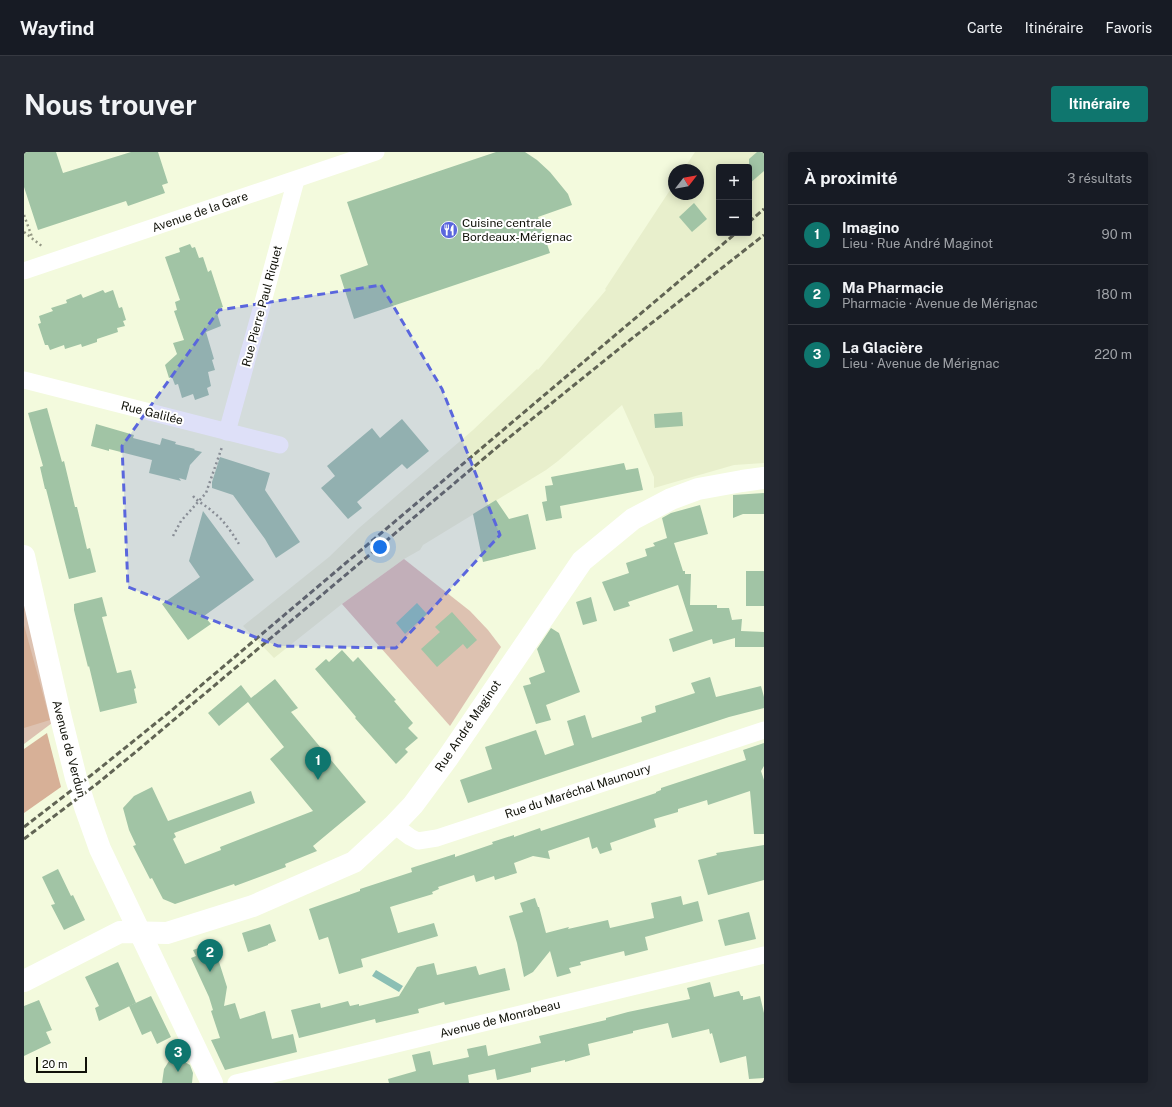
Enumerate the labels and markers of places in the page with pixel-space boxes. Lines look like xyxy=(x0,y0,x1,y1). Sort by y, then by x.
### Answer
place label: Cuisine centrale Bordeaux-Mérignac xyxy=(462,216,572,244)
restaurant icon: Cuisine centrale Bordeaux-Mérignac xyxy=(439,220,459,240)
pin: 1 xyxy=(305,747,331,780)
pin: 2 xyxy=(197,939,223,972)
pin: 3 xyxy=(165,1039,191,1072)

